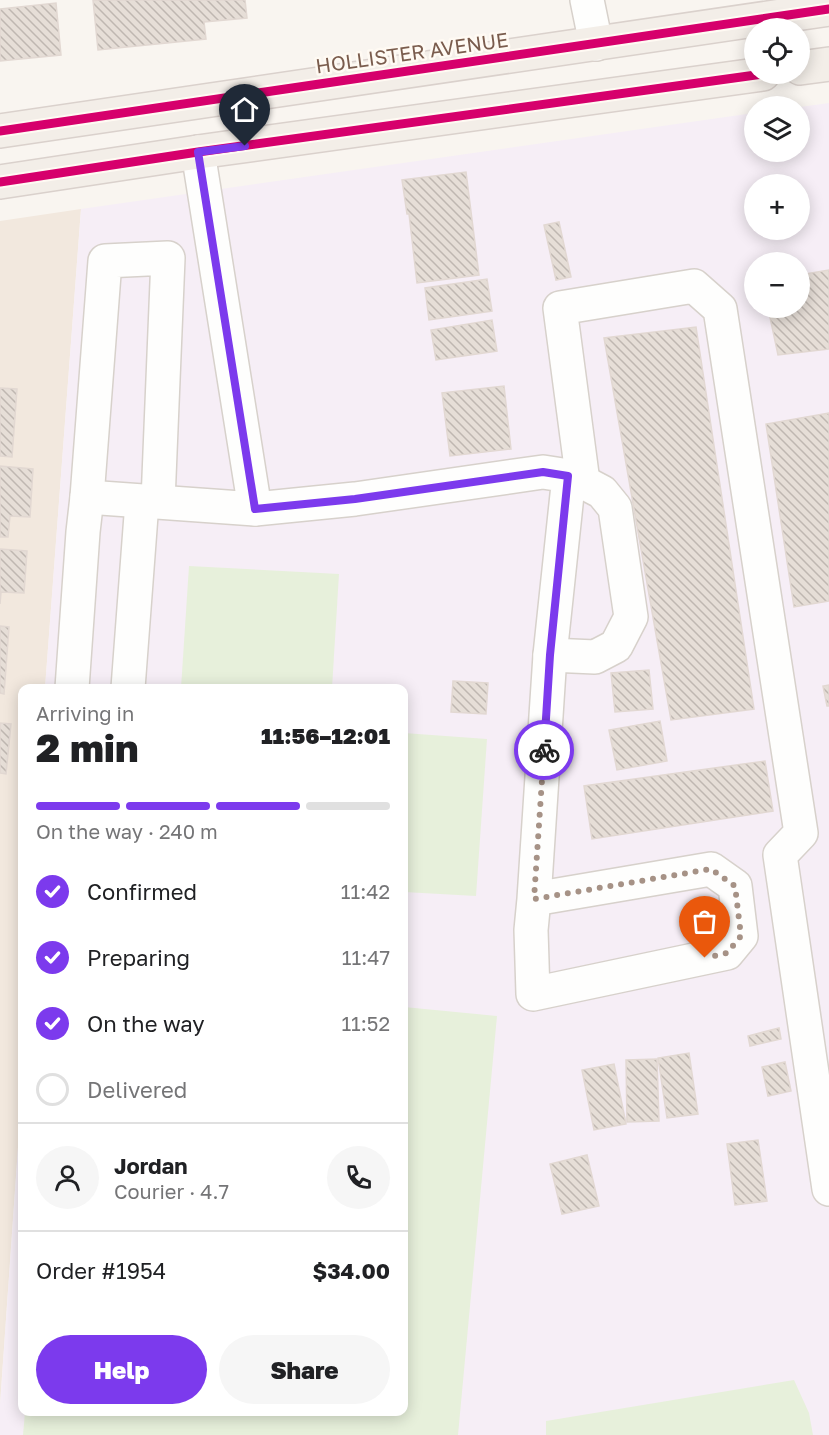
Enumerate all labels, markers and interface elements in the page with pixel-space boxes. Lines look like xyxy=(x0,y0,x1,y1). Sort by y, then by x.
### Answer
map controls xyxy=(744,18,810,318)
button: locate xyxy=(744,18,810,84)
street label: HOLLISTER AVENUE xyxy=(314,27,510,77)
pin xyxy=(219,84,270,146)
icon: home xyxy=(228,93,261,126)
button: layers xyxy=(744,96,810,162)
button: + xyxy=(744,174,810,240)
button: − xyxy=(744,252,810,318)
text: Arriving in xyxy=(36,701,134,725)
courier xyxy=(514,720,574,780)
text: 11:56–12:01 xyxy=(261,722,390,749)
text: 2 min xyxy=(36,724,139,771)
icon: bike xyxy=(528,734,561,767)
text: On the way · 240 m xyxy=(36,819,218,843)
icon: check xyxy=(36,875,69,908)
text: Confirmed xyxy=(87,878,197,905)
text: 11:42 xyxy=(341,879,390,903)
pin xyxy=(679,896,730,958)
icon: bag xyxy=(688,905,721,938)
icon: check xyxy=(36,941,69,974)
text: Preparing xyxy=(87,944,190,971)
text: 11:47 xyxy=(342,945,390,969)
icon: check xyxy=(36,1007,69,1040)
text: On the way xyxy=(87,1010,205,1037)
text: 11:52 xyxy=(341,1011,390,1035)
text: Delivered xyxy=(87,1076,187,1103)
button: person xyxy=(36,1146,99,1209)
button: phone xyxy=(327,1146,390,1209)
text: Jordan xyxy=(114,1152,188,1179)
text: Courier · 4.7 xyxy=(114,1179,229,1203)
text: Order #1954 xyxy=(36,1257,166,1284)
text: $34.00 xyxy=(312,1257,390,1284)
button: Help xyxy=(36,1335,207,1404)
button: Share xyxy=(219,1335,390,1404)

